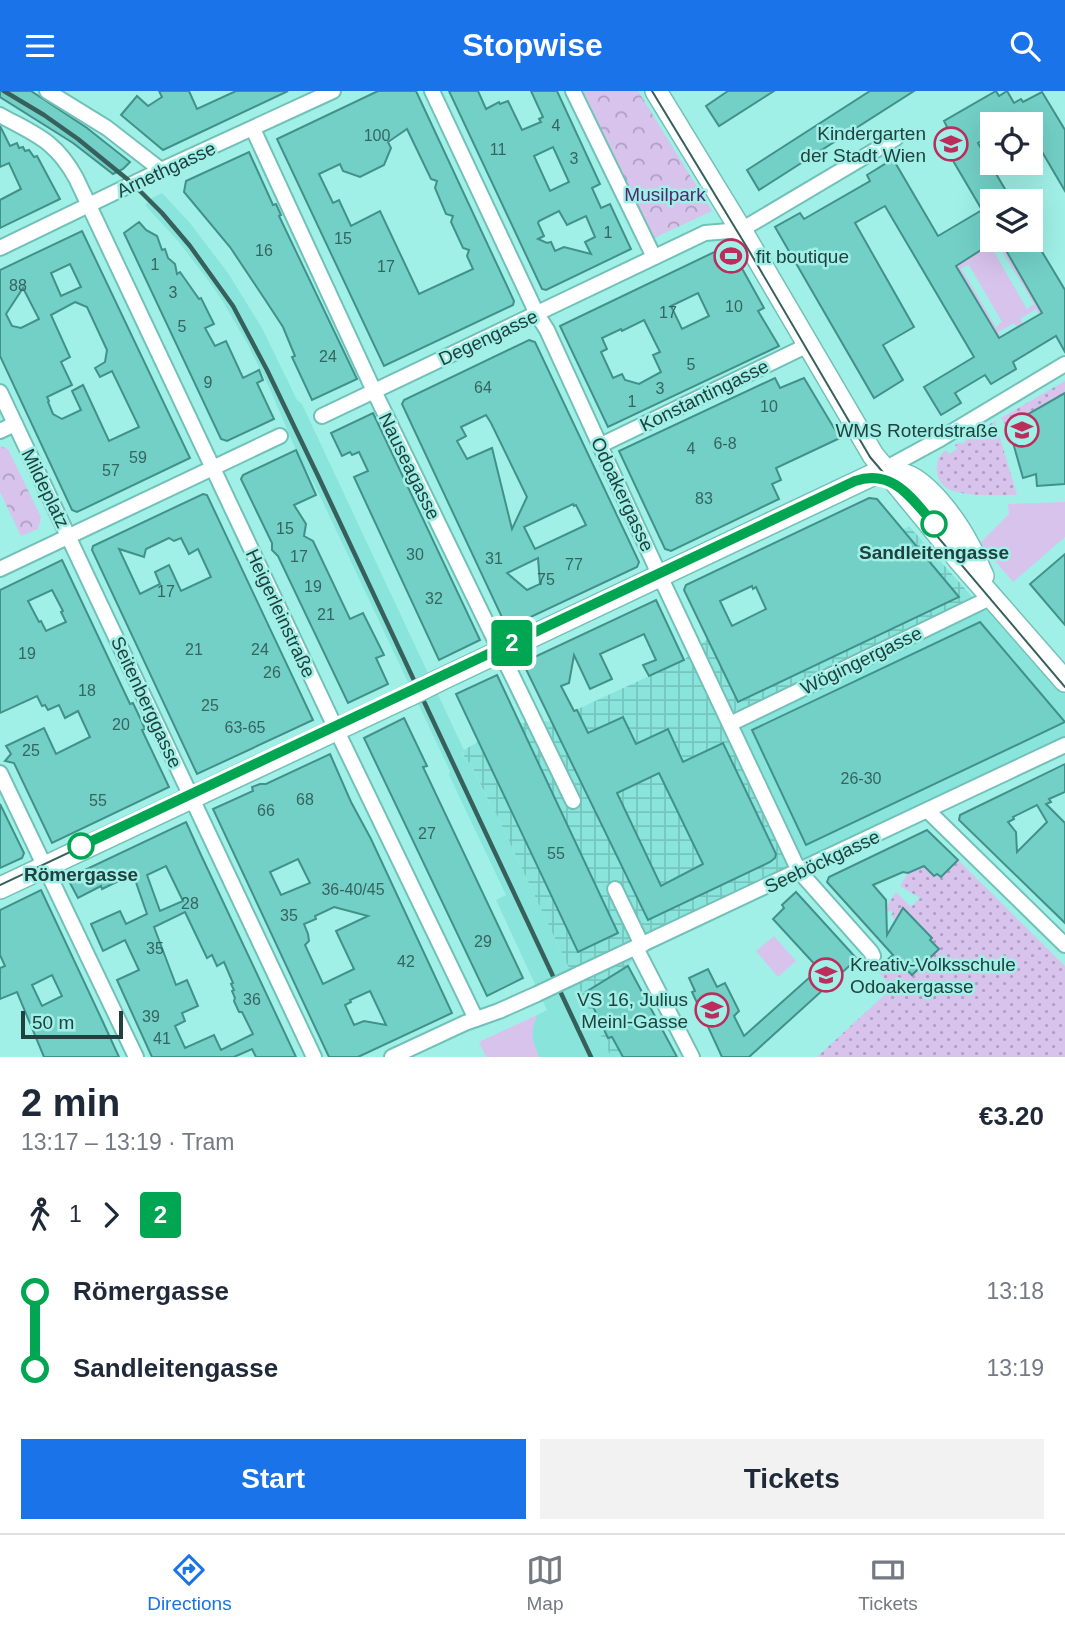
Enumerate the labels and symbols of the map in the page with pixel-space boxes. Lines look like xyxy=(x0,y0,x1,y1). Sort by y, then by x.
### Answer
house number: 4 xyxy=(552,117,561,134)
place label: Kindergarten der Stadt Wien xyxy=(800,123,926,166)
school or university icon: Kindergarten der Stadt Wien xyxy=(932,125,970,163)
house number: 100 xyxy=(364,127,390,144)
street label: Arnethgasse xyxy=(113,137,219,202)
house number: 11 xyxy=(490,141,506,158)
house number: 3 xyxy=(570,150,579,167)
park label: Musilpark xyxy=(624,184,706,205)
house number: 1 xyxy=(604,224,613,241)
house number: 15 xyxy=(334,230,352,247)
sports icon: fit boutique xyxy=(712,237,750,275)
house number: 16 xyxy=(255,242,273,259)
place label: fit boutique xyxy=(756,246,849,267)
house number: 1 xyxy=(151,256,160,273)
house number: 17 xyxy=(377,258,395,275)
house number: 88 xyxy=(9,277,27,294)
house number: 3 xyxy=(169,284,178,301)
house number: 10 xyxy=(725,298,743,315)
house number: 17 xyxy=(659,304,677,321)
street label: Degengasse xyxy=(435,305,541,370)
house number: 5 xyxy=(178,318,187,335)
house number: 24 xyxy=(319,348,337,365)
street label: Konstantingasse xyxy=(636,355,772,436)
house number: 5 xyxy=(687,356,696,373)
house number: 9 xyxy=(204,374,213,391)
house number: 64 xyxy=(474,379,492,396)
house number: 3 xyxy=(656,380,665,397)
house number: 1 xyxy=(628,393,637,410)
house number: 10 xyxy=(760,398,778,415)
street label: Nauseagasse xyxy=(375,409,444,523)
school or university icon: WMS Roterdstraße xyxy=(1003,411,1041,449)
place label: WMS Roterdstraße xyxy=(835,420,998,441)
street label: Odoakergasse xyxy=(587,434,658,555)
house number: 6-8 xyxy=(713,435,737,452)
house number: 4 xyxy=(687,440,696,457)
street label: Mildeplatz xyxy=(17,445,74,531)
house number: 59 xyxy=(129,449,147,466)
house number: 57 xyxy=(102,462,120,479)
house number: 83 xyxy=(695,490,713,507)
marker: Sandleitengasse xyxy=(921,511,947,537)
house number: 15 xyxy=(276,520,294,537)
place label: Sandleitengasse xyxy=(859,542,1009,563)
street label: Heigerleinstraße xyxy=(242,546,320,681)
house number: 30 xyxy=(406,546,424,563)
house number: 17 xyxy=(290,548,308,565)
house number: 31 xyxy=(485,550,503,567)
house number: 77 xyxy=(565,556,583,573)
house number: 75 xyxy=(537,571,555,588)
house number: 19 xyxy=(304,578,322,595)
house number: 17 xyxy=(157,583,175,600)
house number: 32 xyxy=(425,590,443,607)
house number: 21 xyxy=(317,606,335,623)
line badge: 2 xyxy=(489,620,535,666)
street label: Wögingergasse xyxy=(797,622,925,699)
street label: Seitenberggasse xyxy=(107,633,186,771)
house number: 21 xyxy=(185,641,203,658)
house number: 24 xyxy=(251,641,269,658)
house number: 19 xyxy=(18,645,36,662)
house number: 26 xyxy=(263,664,281,681)
house number: 18 xyxy=(78,682,96,699)
house number: 25 xyxy=(201,697,219,714)
house number: 20 xyxy=(112,716,130,733)
house number: 63-65 xyxy=(225,719,266,736)
house number: 25 xyxy=(22,742,40,759)
house number: 26-30 xyxy=(841,770,882,787)
house number: 68 xyxy=(296,791,314,808)
house number: 55 xyxy=(89,792,107,809)
house number: 66 xyxy=(257,802,275,819)
house number: 27 xyxy=(418,825,436,842)
street label: Seeböckgasse xyxy=(761,826,883,897)
marker: Römergasse xyxy=(68,833,94,859)
house number: 55 xyxy=(547,845,565,862)
place label: Römergasse xyxy=(24,864,138,885)
house number: 36-40/45 xyxy=(321,881,385,898)
house number: 28 xyxy=(181,895,199,912)
house number: 35 xyxy=(280,907,298,924)
house number: 29 xyxy=(474,933,492,950)
house number: 35 xyxy=(146,940,164,957)
house number: 42 xyxy=(397,953,415,970)
place label: Kreativ-Volksschule Odoakergasse xyxy=(850,954,1016,997)
school or university icon: Kreativ-Volksschule Odoakergasse xyxy=(807,956,845,994)
place label: VS 16, Julius Meinl-Gasse xyxy=(577,989,688,1032)
house number: 36 xyxy=(243,991,261,1008)
school or university icon: VS 16, Julius Meinl-Gasse xyxy=(693,991,731,1029)
scale bar xyxy=(21,1008,122,1040)
house number: 39 xyxy=(142,1008,160,1025)
house number: 41 xyxy=(153,1030,171,1047)

